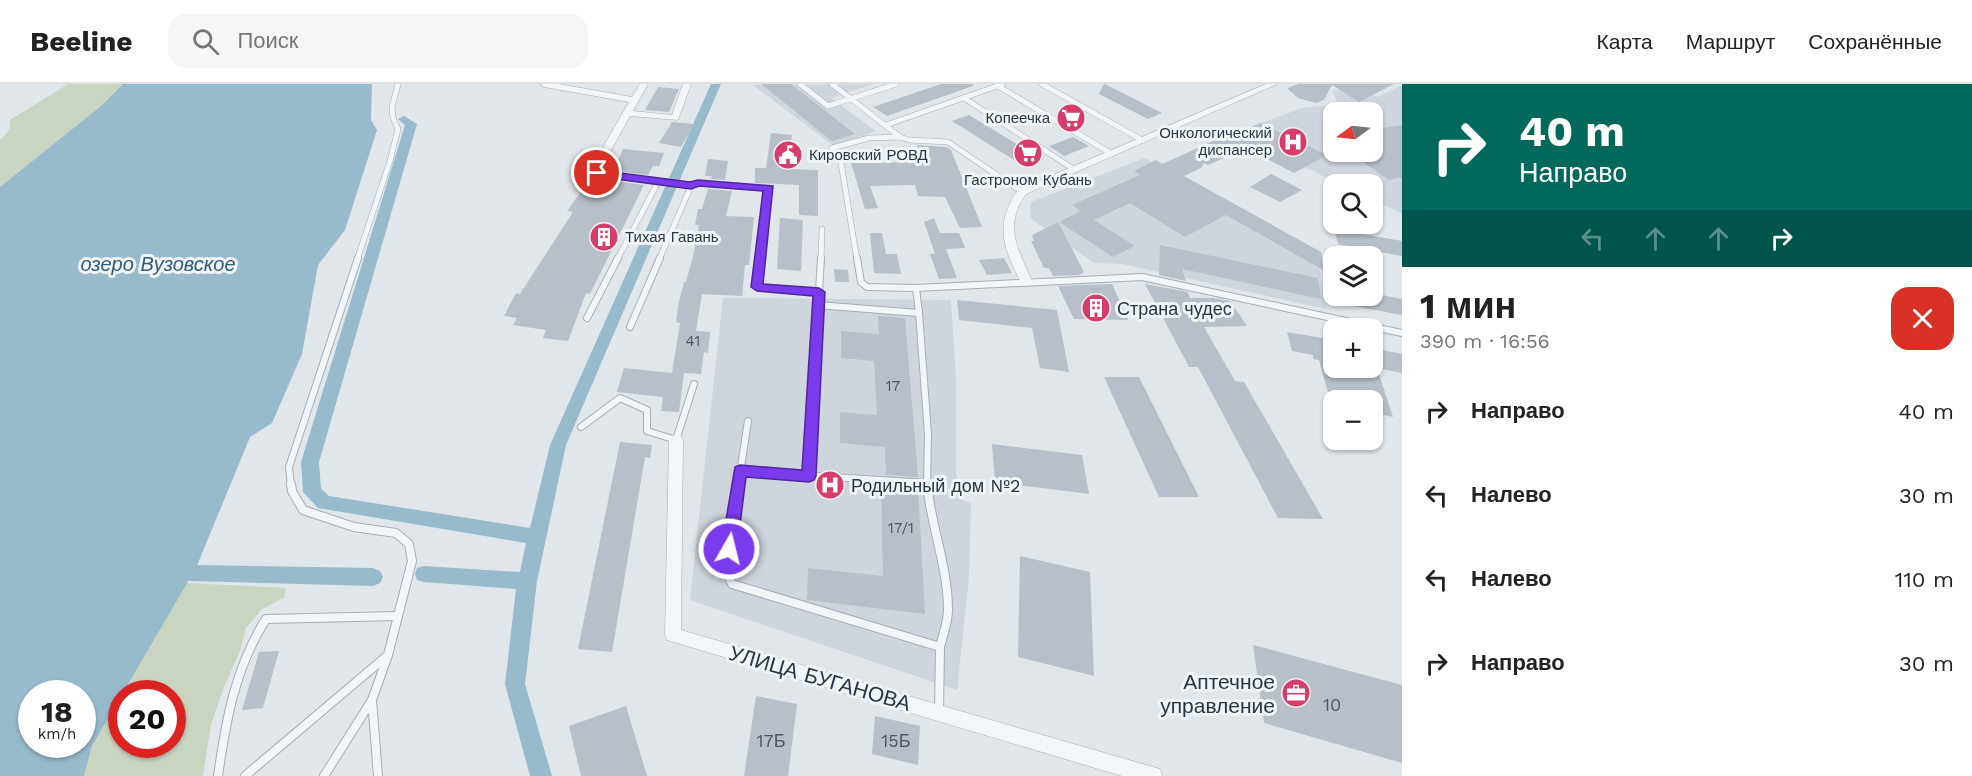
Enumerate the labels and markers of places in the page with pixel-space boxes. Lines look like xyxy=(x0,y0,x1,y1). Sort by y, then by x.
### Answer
supermarket icon: Копеечка xyxy=(1055,102,1087,134)
place label: Копеечка xyxy=(986,109,1051,127)
place label: Онкологический диспансер xyxy=(1159,124,1272,159)
hospital icon: Онкологический диспансер xyxy=(1277,126,1309,158)
supermarket icon: Гастроном Кубань xyxy=(1012,137,1044,169)
public building icon: Кировский РОВД xyxy=(772,139,804,171)
place label: Кировский РОВД xyxy=(809,146,928,164)
pin xyxy=(571,147,622,198)
place label: Гастроном Кубань xyxy=(964,171,1092,189)
building icon: Тихая Гавань xyxy=(588,221,620,253)
place label: Тихая Гавань xyxy=(625,228,719,246)
building icon: Страна чудес xyxy=(1080,292,1112,324)
place label: Страна чудес xyxy=(1117,298,1232,319)
hospital icon: Родильный дом №2 xyxy=(814,469,846,501)
place label: Родильный дом №2 xyxy=(851,475,1021,496)
place label: Аптечное управление xyxy=(1160,669,1275,718)
office icon: Аптечное управление xyxy=(1280,677,1312,709)

